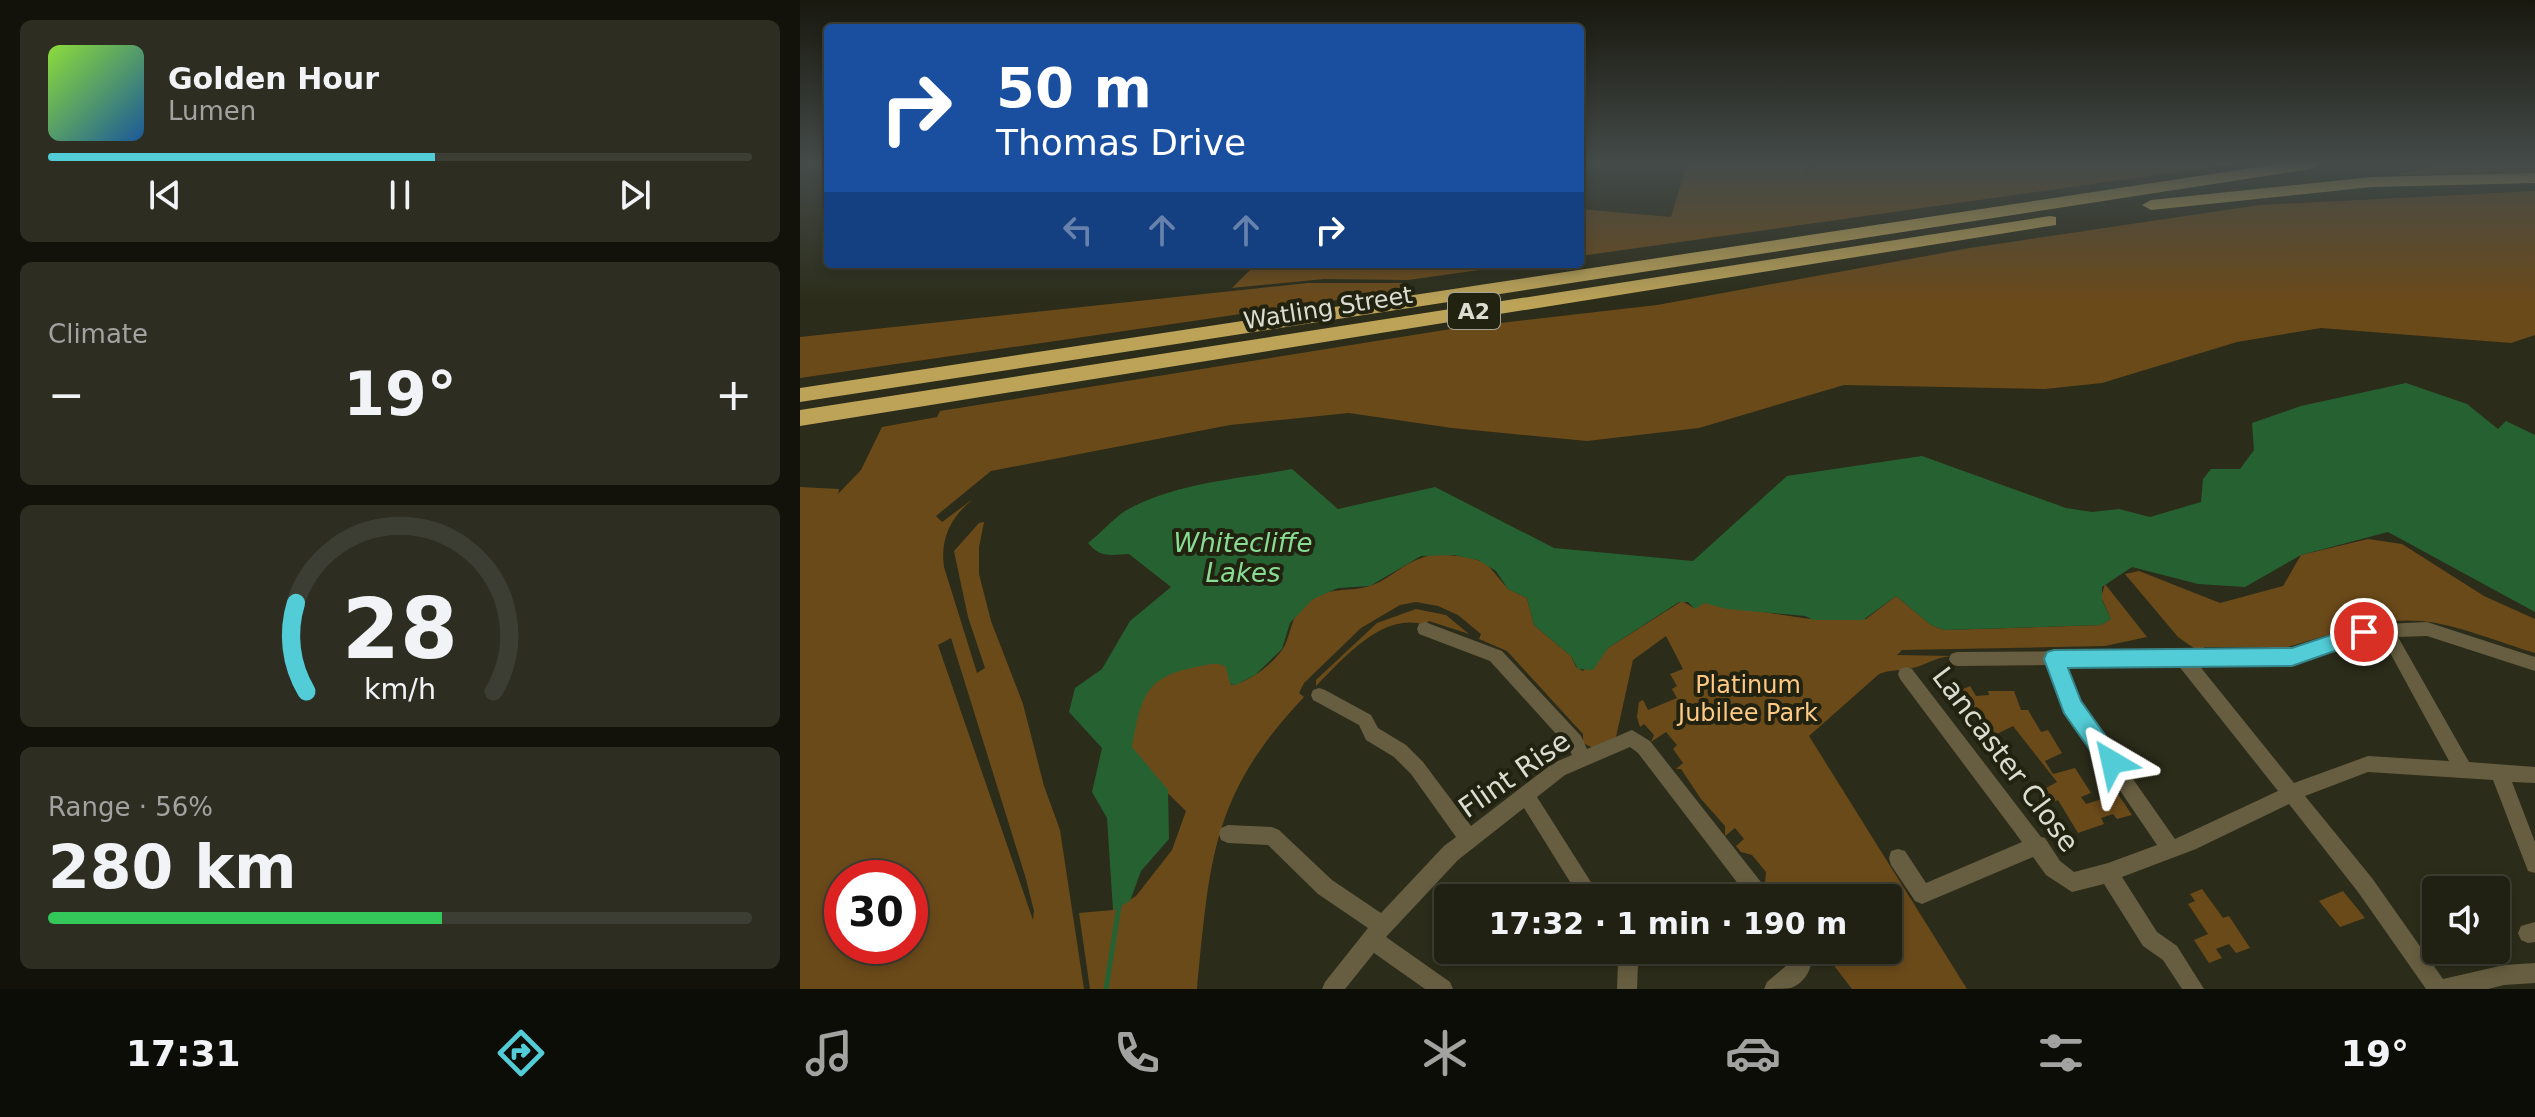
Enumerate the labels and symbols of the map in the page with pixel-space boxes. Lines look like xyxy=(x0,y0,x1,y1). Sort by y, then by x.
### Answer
street label: Watling Street xyxy=(1242,281,1414,335)
road number: A2 xyxy=(1448,293,1500,329)
water label: Whitecliffe Lakes xyxy=(1173,528,1313,588)
pin xyxy=(2330,598,2398,666)
street label: Lancaster Close xyxy=(1925,661,2086,858)
park label: Platinum Jubilee Park xyxy=(1676,671,1818,727)
position arrow xyxy=(2070,720,2154,804)
street label: Flint Rise xyxy=(1452,724,1576,825)
speed limit sign: 30 xyxy=(824,860,928,964)

